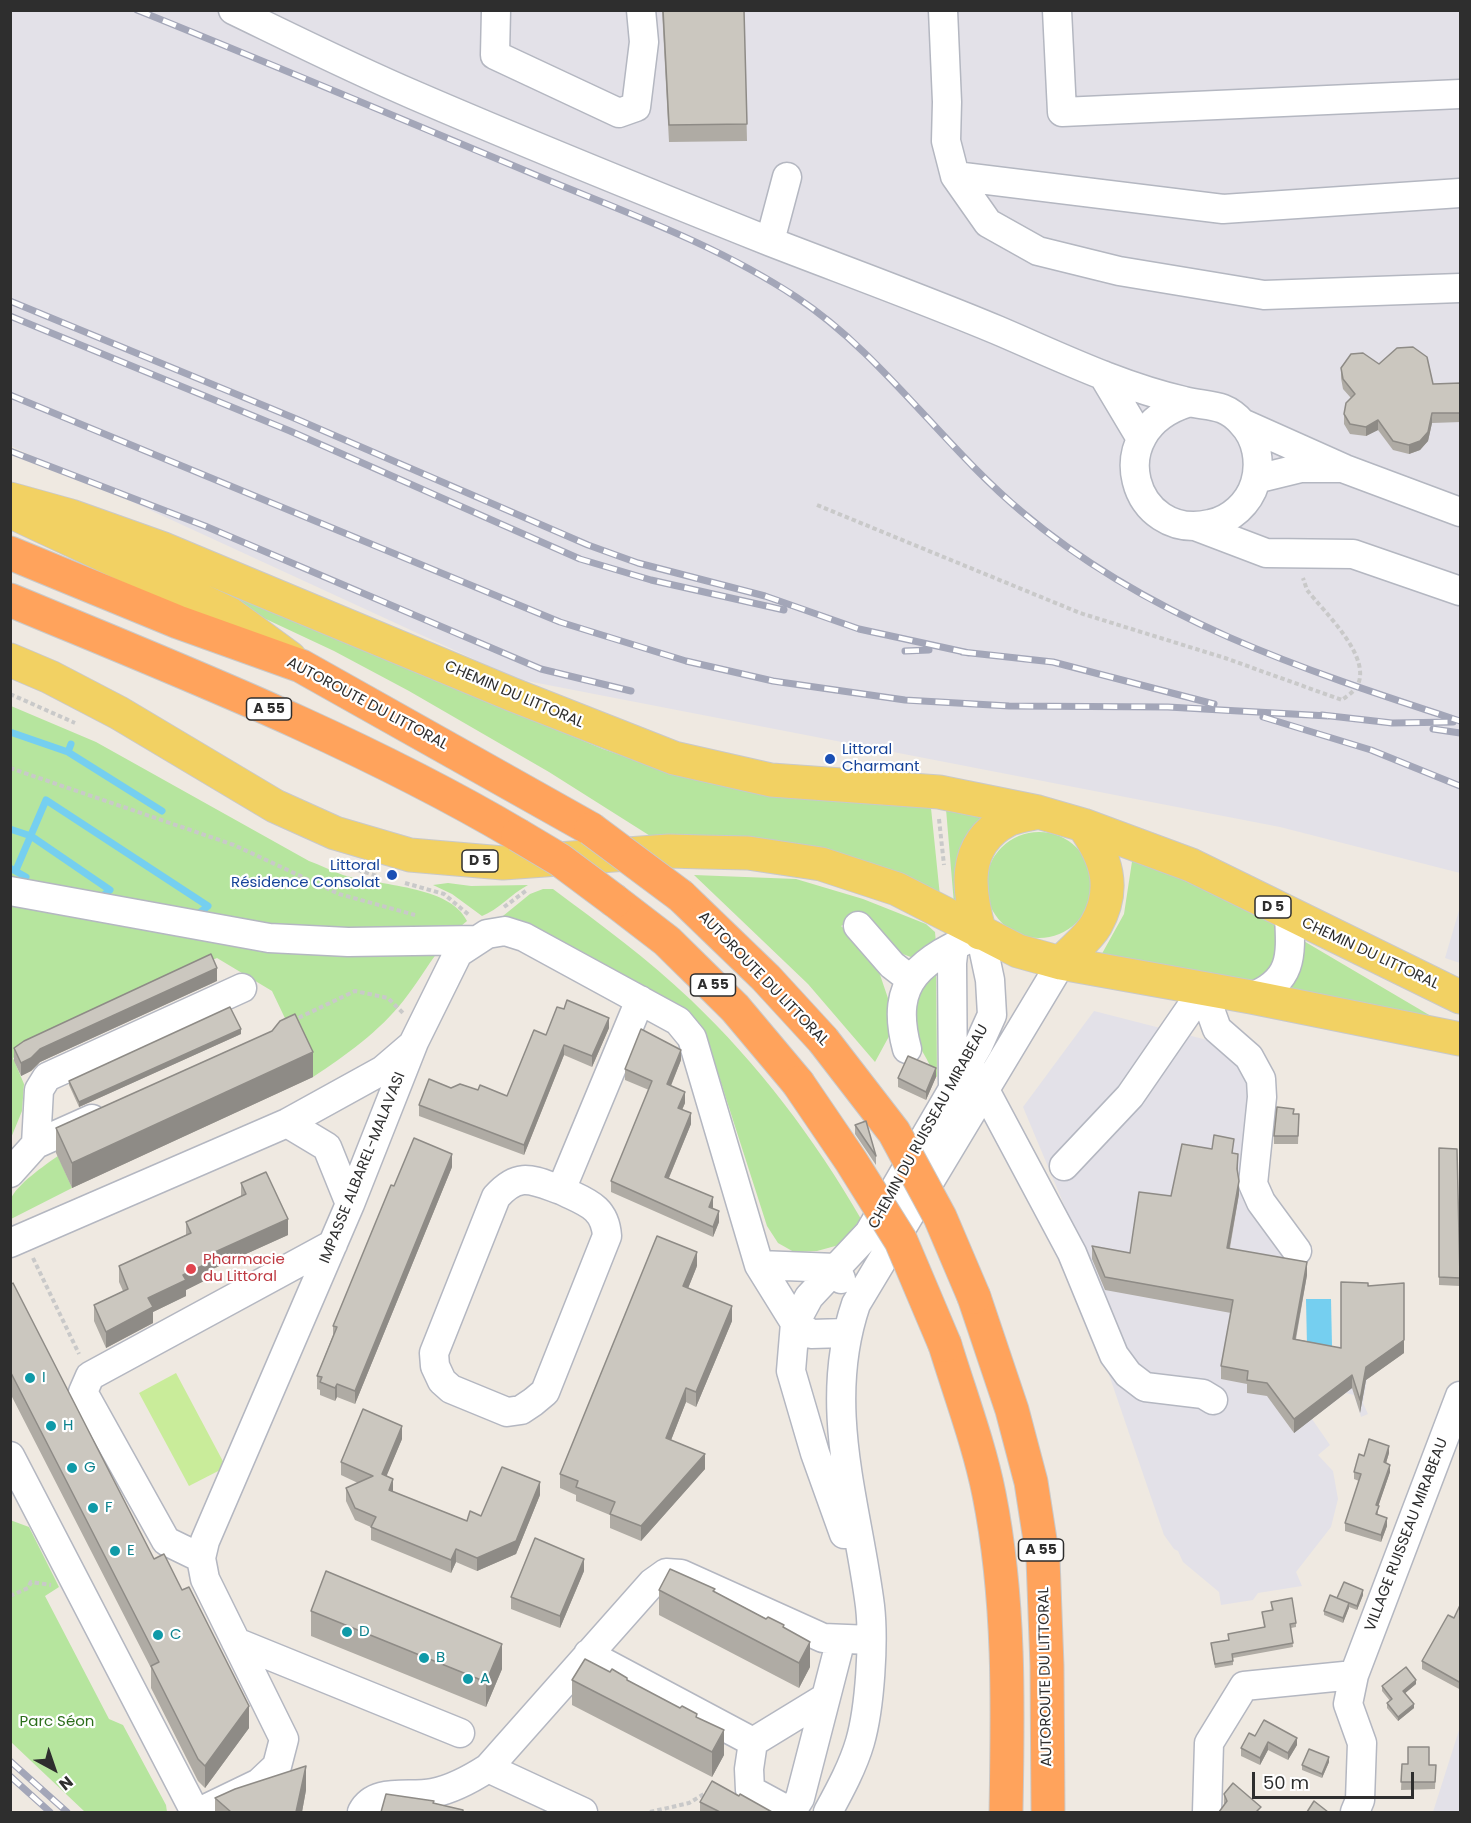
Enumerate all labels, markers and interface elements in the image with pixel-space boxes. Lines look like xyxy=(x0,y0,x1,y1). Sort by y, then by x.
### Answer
street label: AUTOROUTE DU LITTORAL xyxy=(283,654,451,754)
street label: CHEMIN DU LITTORAL xyxy=(442,658,586,732)
road number: A 55 xyxy=(246,698,292,720)
place label: Littoral Charmant xyxy=(842,741,920,776)
marker: Littoral Charmant xyxy=(823,752,837,766)
road number: D 5 xyxy=(462,850,498,872)
place label: Littoral Résidence Consolat xyxy=(231,857,380,892)
marker: Littoral Résidence Consolat xyxy=(385,868,399,882)
road number: D 5 xyxy=(1255,896,1291,918)
street label: AUTOROUTE DU LITTORAL xyxy=(694,908,832,1050)
street label: CHEMIN DU LITTORAL xyxy=(1298,914,1442,994)
road number: A 55 xyxy=(690,974,736,996)
street label: CHEMIN DU RUISSEAU MIRABEAU xyxy=(865,1022,993,1232)
street label: IMPASSE ALBAREL-MALAVASI xyxy=(316,1070,410,1266)
place label: Pharmacie du Littoral xyxy=(203,1251,285,1286)
marker: Pharmacie du Littoral xyxy=(184,1262,198,1276)
place label: I xyxy=(42,1369,46,1387)
marker: I xyxy=(23,1371,37,1385)
place label: H xyxy=(63,1417,73,1435)
marker: H xyxy=(44,1419,58,1433)
street label: VILLAGE RUISSEAU MIRABEAU xyxy=(1362,1436,1452,1634)
place label: G xyxy=(84,1459,96,1477)
marker: G xyxy=(65,1461,79,1475)
place label: F xyxy=(105,1499,113,1517)
marker: F xyxy=(86,1501,100,1515)
road number: A 55 xyxy=(1018,1539,1064,1561)
place label: E xyxy=(127,1542,135,1560)
marker: E xyxy=(108,1544,122,1558)
street label: AUTOROUTE DU LITTORAL xyxy=(1035,1587,1057,1767)
place label: D xyxy=(359,1623,370,1641)
marker: D xyxy=(340,1625,354,1639)
place label: C xyxy=(170,1626,182,1644)
marker: C xyxy=(151,1628,165,1642)
place label: B xyxy=(436,1649,445,1667)
marker: B xyxy=(417,1651,431,1665)
place label: A xyxy=(480,1670,490,1688)
marker: A xyxy=(461,1672,475,1686)
park label: Parc Séon xyxy=(20,1713,94,1731)
north arrow xyxy=(24,1739,84,1799)
scale bar xyxy=(1255,1760,1417,1798)
text: N xyxy=(54,1770,78,1796)
text: 50 m xyxy=(1263,1770,1309,1795)

